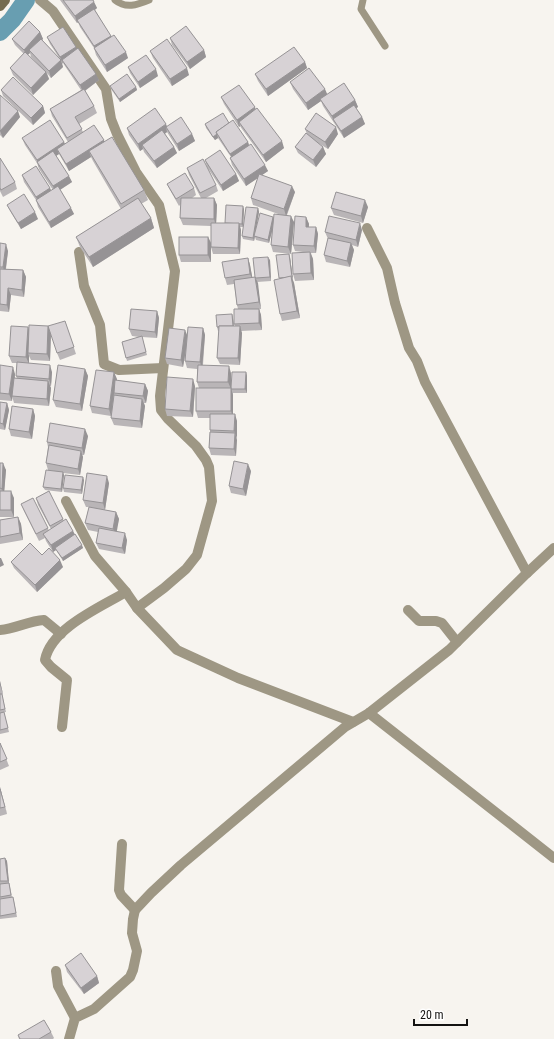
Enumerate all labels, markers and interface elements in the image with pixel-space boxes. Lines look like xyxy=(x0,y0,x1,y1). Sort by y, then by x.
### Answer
scale bar xyxy=(414,1001,467,1027)
text: 20 m xyxy=(420,1008,444,1022)

